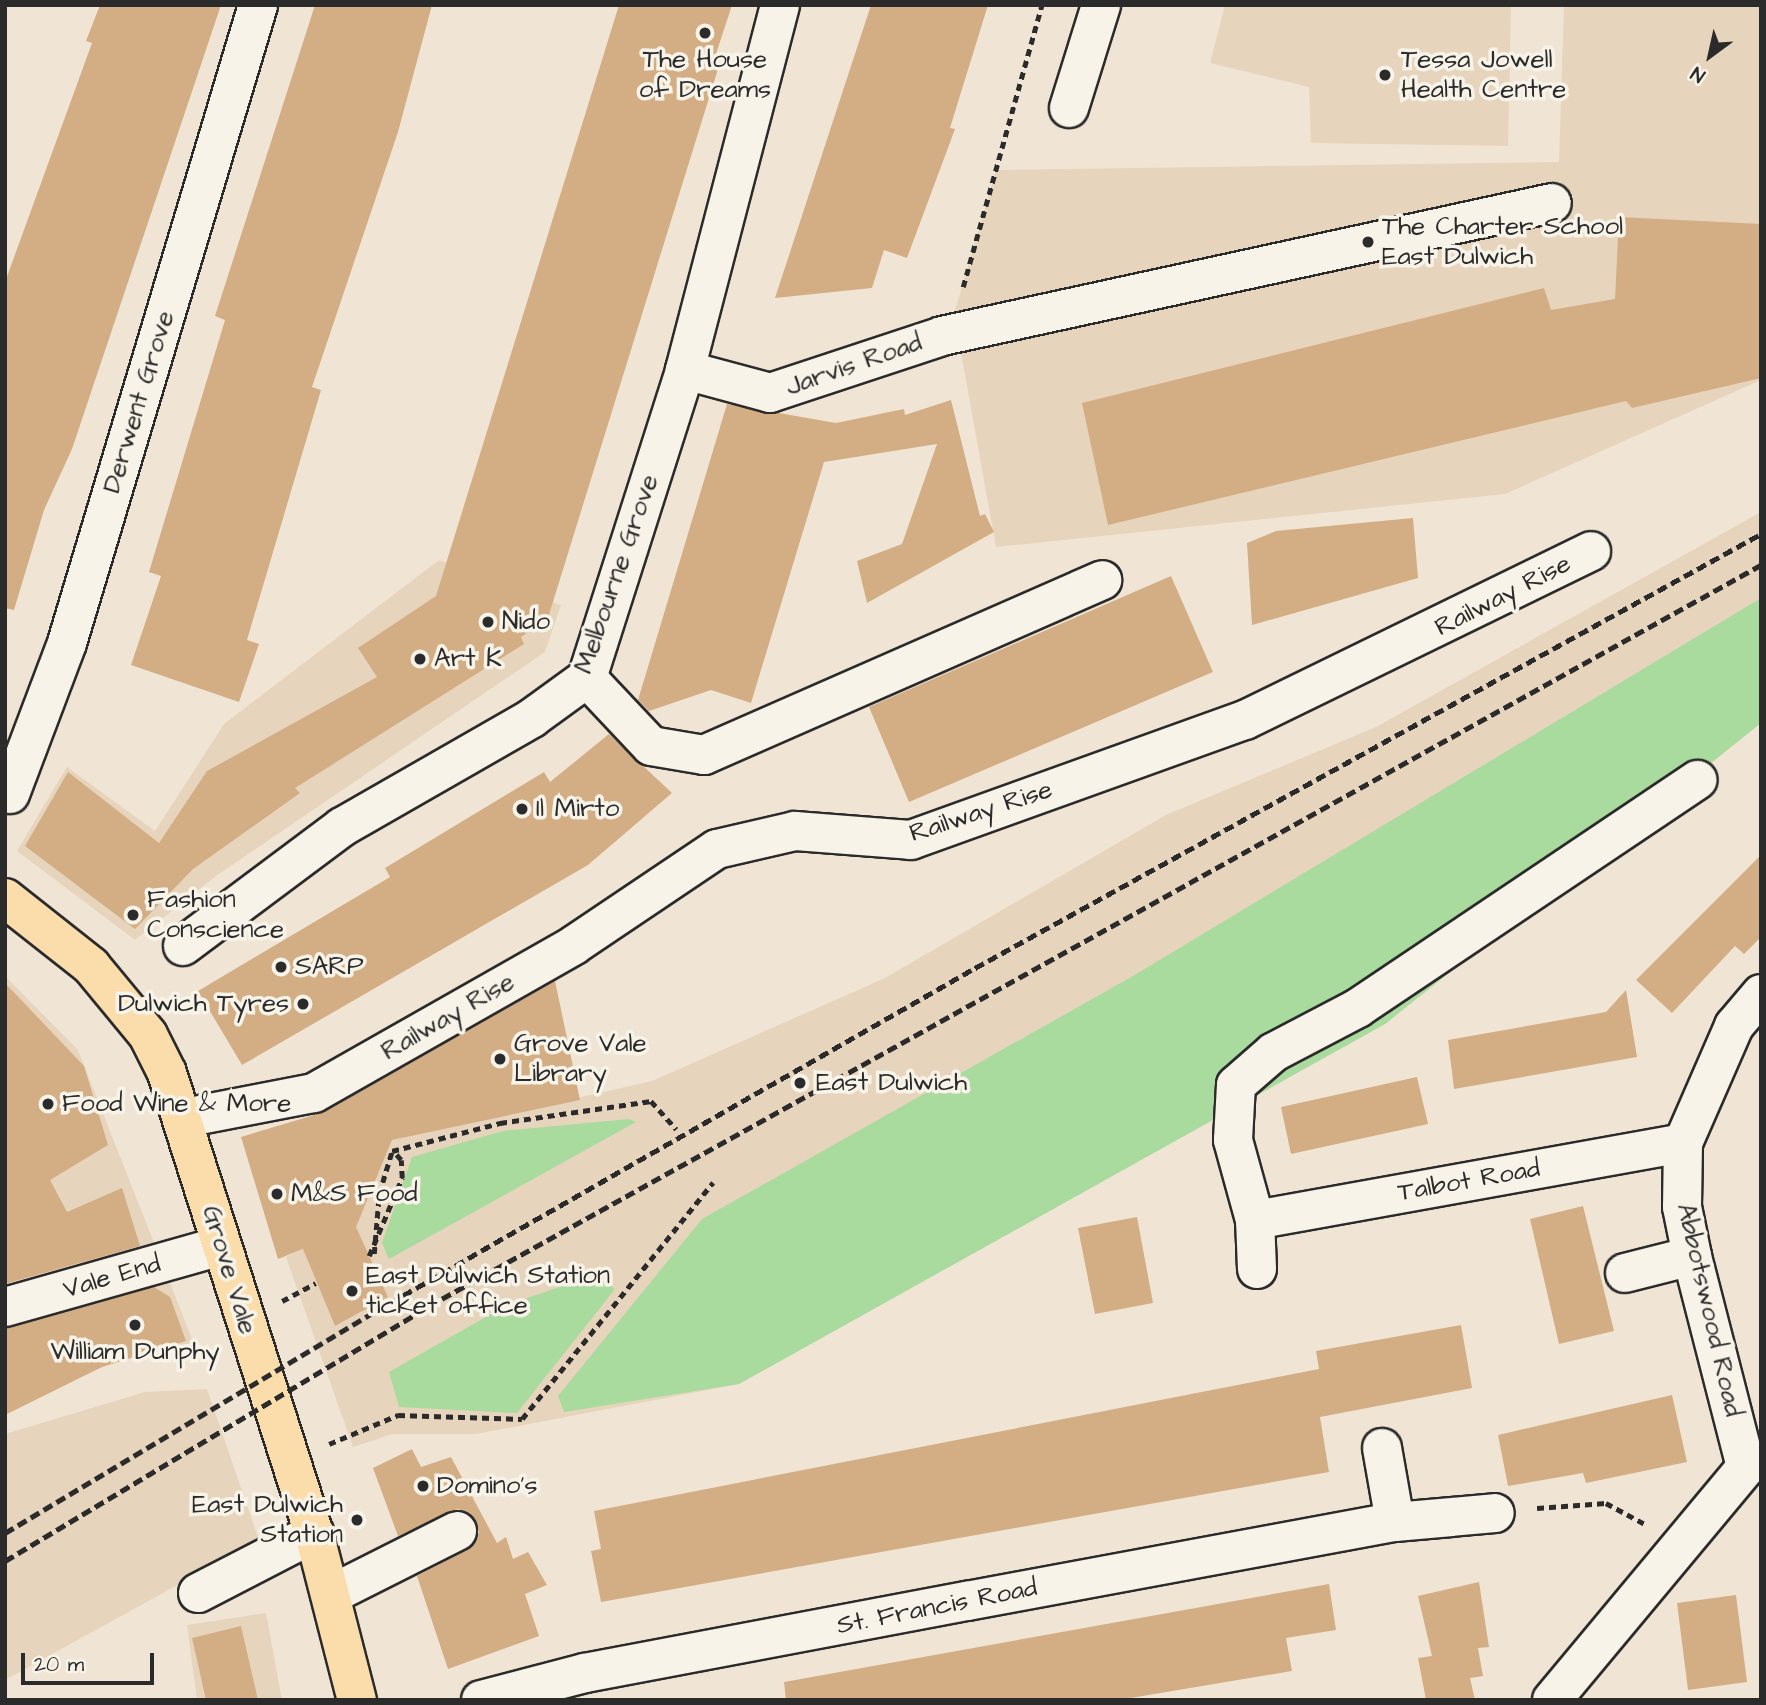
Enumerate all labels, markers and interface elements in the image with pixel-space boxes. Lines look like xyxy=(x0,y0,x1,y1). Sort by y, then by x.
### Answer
north arrow xyxy=(1675,21,1745,91)
marker: The House of Dreams xyxy=(697,25,713,41)
place label: The House of Dreams xyxy=(639,44,771,106)
place label: Tessa Jowell Health Centre xyxy=(1401,44,1566,106)
text: N xyxy=(1686,59,1711,89)
marker: Tessa Jowell Health Centre xyxy=(1375,65,1395,85)
place label: The Charter School East Dulwich xyxy=(1382,211,1623,272)
marker: The Charter School East Dulwich xyxy=(1360,234,1376,250)
street label: Derwent Grove xyxy=(96,307,182,497)
street label: Jarvis Road xyxy=(782,327,926,403)
street label: Melbourne Grove xyxy=(568,470,666,678)
street label: Railway Rise xyxy=(1430,548,1576,644)
place label: Nido xyxy=(502,606,550,638)
marker: Nido xyxy=(480,614,496,630)
place label: Art K xyxy=(434,643,502,675)
marker: Art K xyxy=(412,651,428,667)
street label: Railway Rise xyxy=(906,774,1056,850)
place label: Il Mirto xyxy=(536,793,619,825)
marker: Il Mirto xyxy=(514,801,530,817)
place label: Fashion Conscience xyxy=(147,884,284,946)
marker: Fashion Conscience xyxy=(125,907,141,923)
place label: SARP xyxy=(295,951,363,983)
marker: SARP xyxy=(273,959,289,975)
street label: Railway Rise xyxy=(376,966,520,1068)
place label: Dulwich Tyres xyxy=(118,988,289,1020)
marker: Dulwich Tyres xyxy=(295,996,311,1012)
place label: Grove Vale Library xyxy=(514,1028,647,1090)
marker: Grove Vale Library xyxy=(492,1051,508,1067)
place label: East Dulwich xyxy=(816,1067,967,1099)
marker: East Dulwich xyxy=(790,1073,810,1093)
place label: Food Wine & More xyxy=(62,1088,291,1120)
marker: Food Wine & More xyxy=(40,1096,56,1112)
street label: Talbot Road xyxy=(1396,1153,1542,1209)
place label: M&S Food xyxy=(291,1178,418,1210)
marker: M&S Food xyxy=(269,1186,285,1202)
street label: Abbotswood Road xyxy=(1669,1200,1749,1420)
street label: Grove Vale xyxy=(195,1202,263,1338)
street label: Vale End xyxy=(60,1248,164,1306)
place label: East Dulwich Station ticket office xyxy=(366,1260,610,1322)
marker: East Dulwich Station ticket office xyxy=(344,1283,360,1299)
marker: William Dunphy xyxy=(127,1317,143,1333)
place label: William Dunphy xyxy=(50,1336,220,1368)
place label: Domino's xyxy=(437,1470,538,1502)
marker: Domino's xyxy=(415,1478,431,1494)
place label: East Dulwich Station xyxy=(192,1489,343,1550)
marker: East Dulwich Station xyxy=(349,1512,365,1528)
street label: St. Francis Road xyxy=(834,1572,1040,1642)
scale bar xyxy=(24,1638,158,1682)
text: 20 m xyxy=(34,1650,84,1679)

